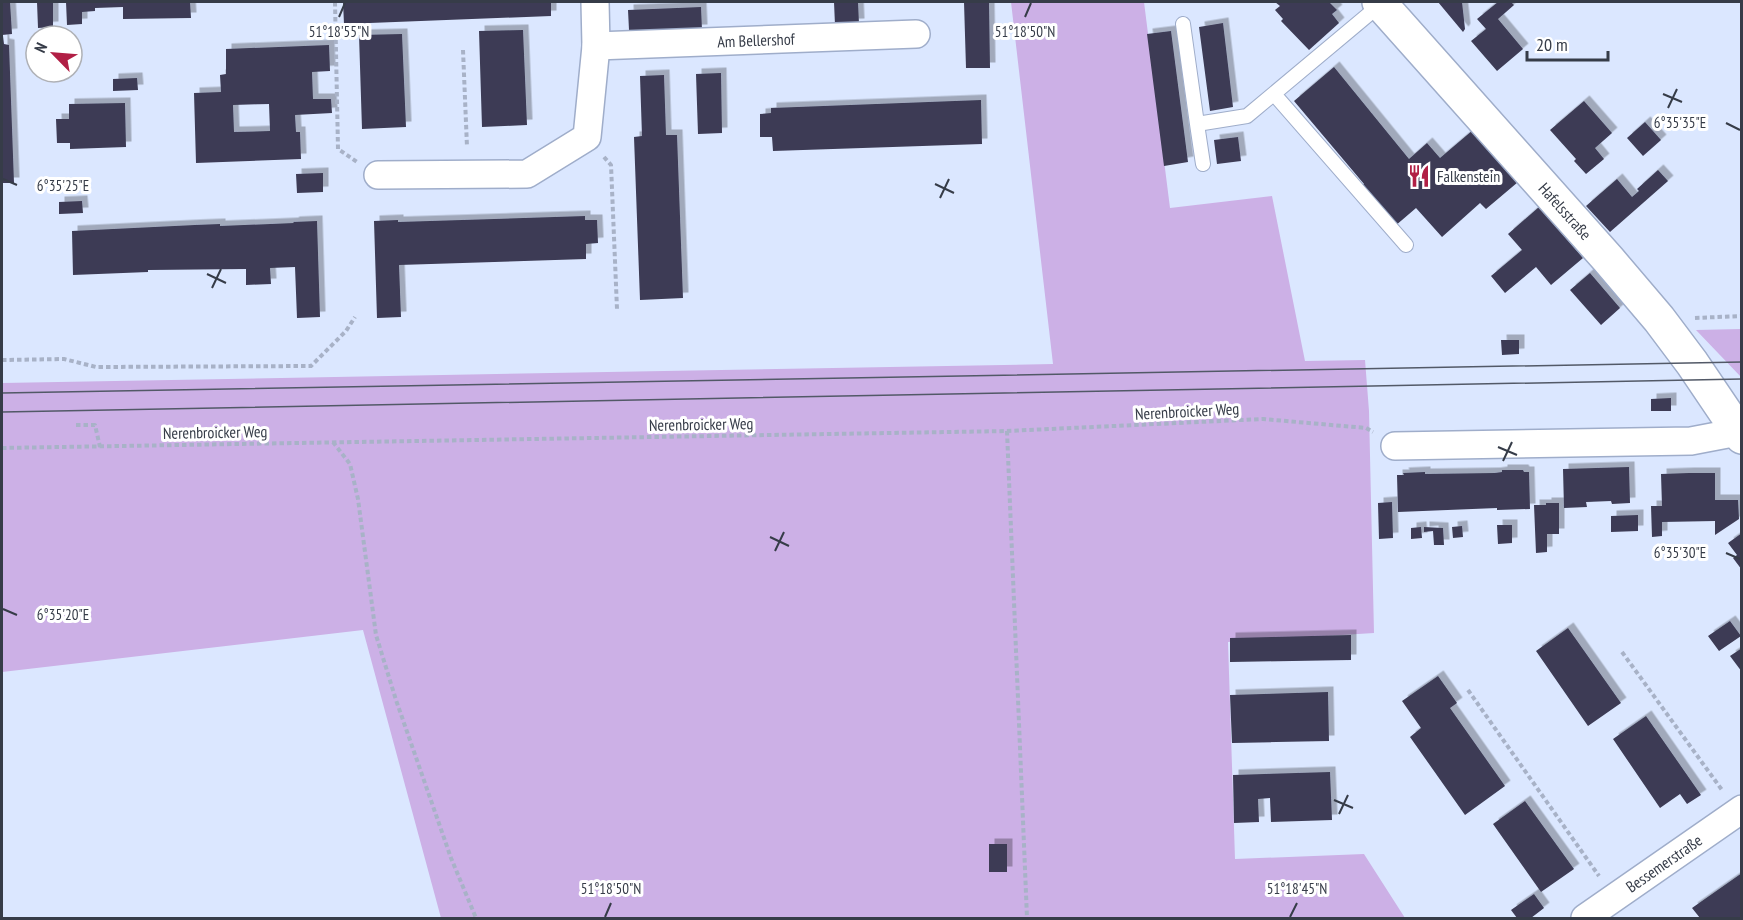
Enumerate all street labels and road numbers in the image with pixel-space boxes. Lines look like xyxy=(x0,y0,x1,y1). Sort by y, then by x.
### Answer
street label: Am Bellershof xyxy=(717,29,796,51)
street label: Hafelsstraße xyxy=(1535,178,1596,244)
street label: Nerenbroicker Weg xyxy=(1134,398,1240,424)
street label: Nerenbroicker Weg xyxy=(649,413,753,435)
street label: Nerenbroicker Weg xyxy=(163,421,267,443)
street label: Bessemerstraße xyxy=(1622,830,1706,897)

